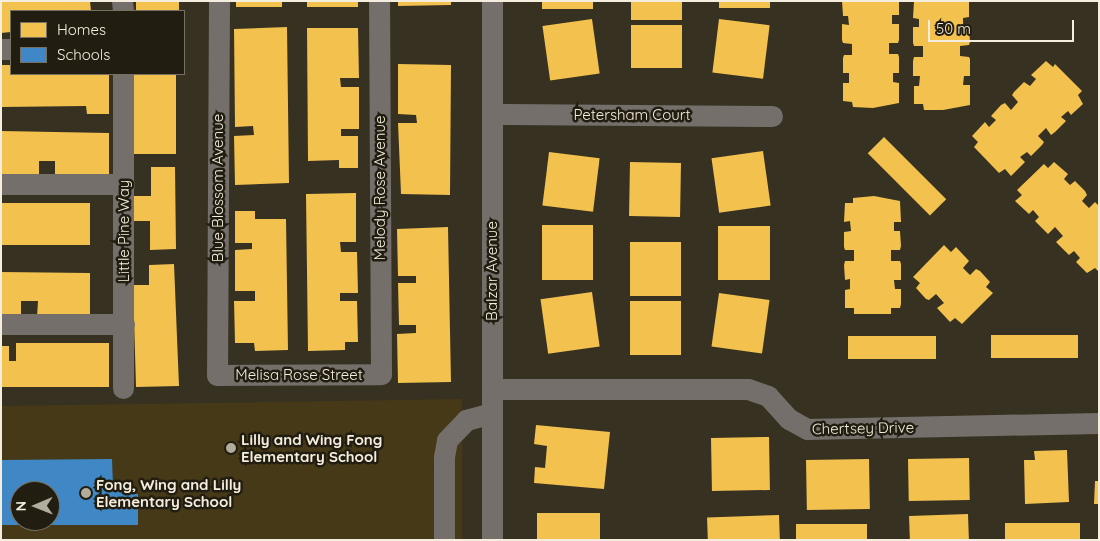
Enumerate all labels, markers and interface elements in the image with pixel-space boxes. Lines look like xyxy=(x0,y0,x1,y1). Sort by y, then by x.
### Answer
legend xyxy=(10,10,185,75)
scale bar xyxy=(930,10,1076,42)
text: 50 m xyxy=(936,19,971,38)
text: Homes xyxy=(57,20,106,39)
text: Schools xyxy=(57,45,110,64)
street label: Petersham Court xyxy=(573,106,691,124)
street label: Blue Blossom Avenue xyxy=(209,114,227,262)
street label: Melody Rose Avenue xyxy=(371,116,389,260)
street label: Little Pine Way xyxy=(115,180,133,282)
street label: Balzar Avenue xyxy=(483,221,501,321)
street label: Melisa Rose Street xyxy=(235,366,363,384)
street label: Chertsey Drive xyxy=(812,418,914,438)
place label: Lilly and Wing Fong Elementary School xyxy=(241,430,382,465)
marker: Lilly and Wing Fong Elementary School xyxy=(225,442,237,454)
place label: Fong, Wing and Lilly Elementary School xyxy=(96,475,241,510)
north arrow xyxy=(10,481,60,531)
marker: Fong, Wing and Lilly Elementary School xyxy=(80,487,92,499)
text: N xyxy=(12,501,30,512)

